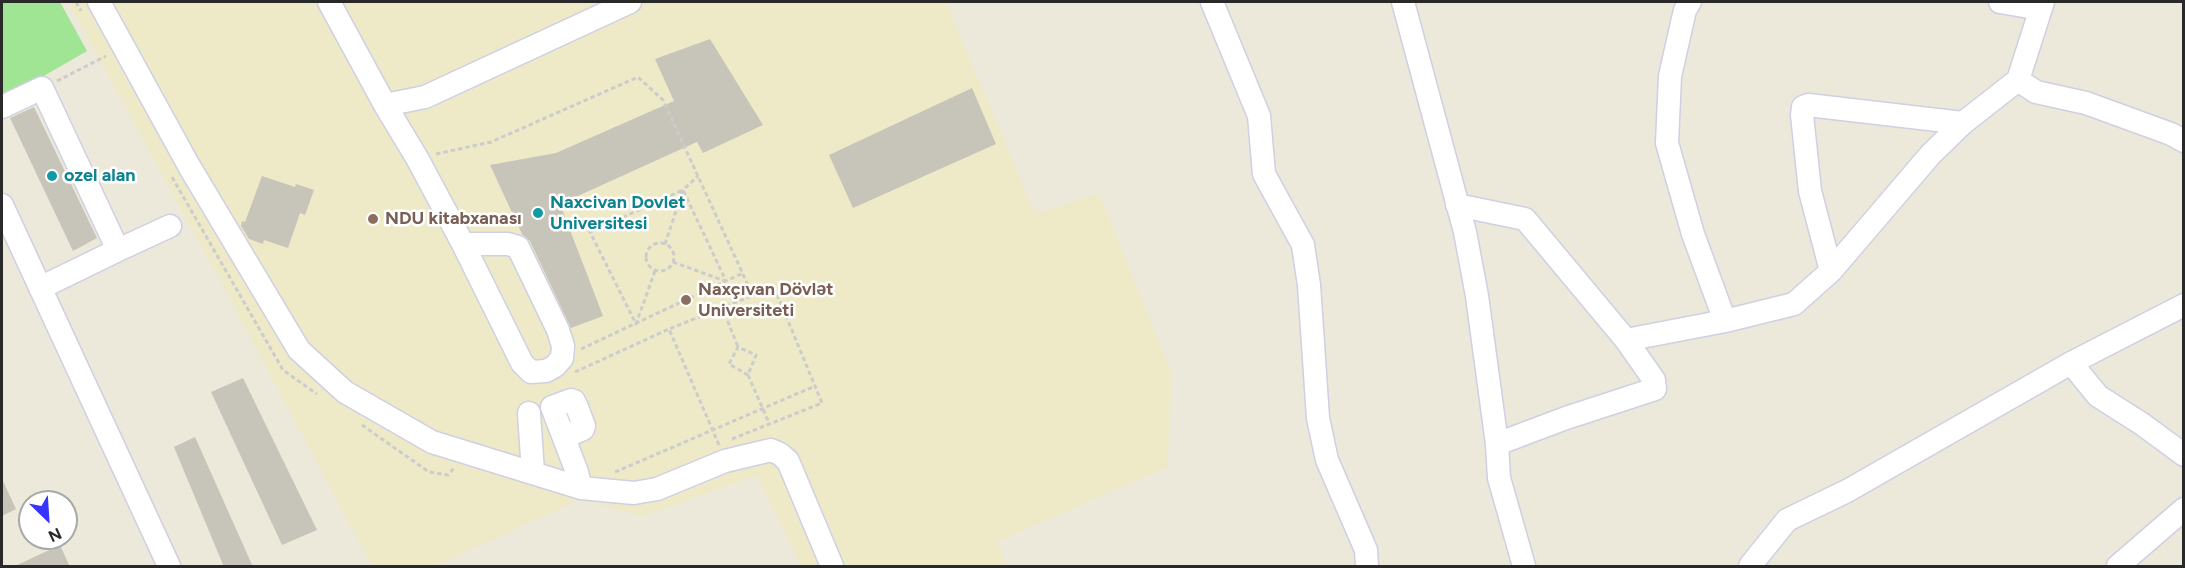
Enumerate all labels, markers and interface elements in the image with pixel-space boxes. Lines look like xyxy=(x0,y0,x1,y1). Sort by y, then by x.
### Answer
place label: ozel alan xyxy=(64,165,136,187)
marker: ozel alan xyxy=(45,169,59,183)
place label: Naxcivan Dovlet Universitesi xyxy=(550,192,686,234)
marker: Naxcivan Dovlet Universitesi xyxy=(531,206,545,220)
place label: NDU kitabxanası xyxy=(385,208,522,230)
marker: NDU kitabxanası xyxy=(366,212,380,226)
place label: Naxçıvan Dövlət Universiteti xyxy=(698,279,834,322)
marker: Naxçıvan Dövlət Universiteti xyxy=(679,293,693,307)
north arrow xyxy=(18,490,78,550)
text: N xyxy=(45,524,65,546)

